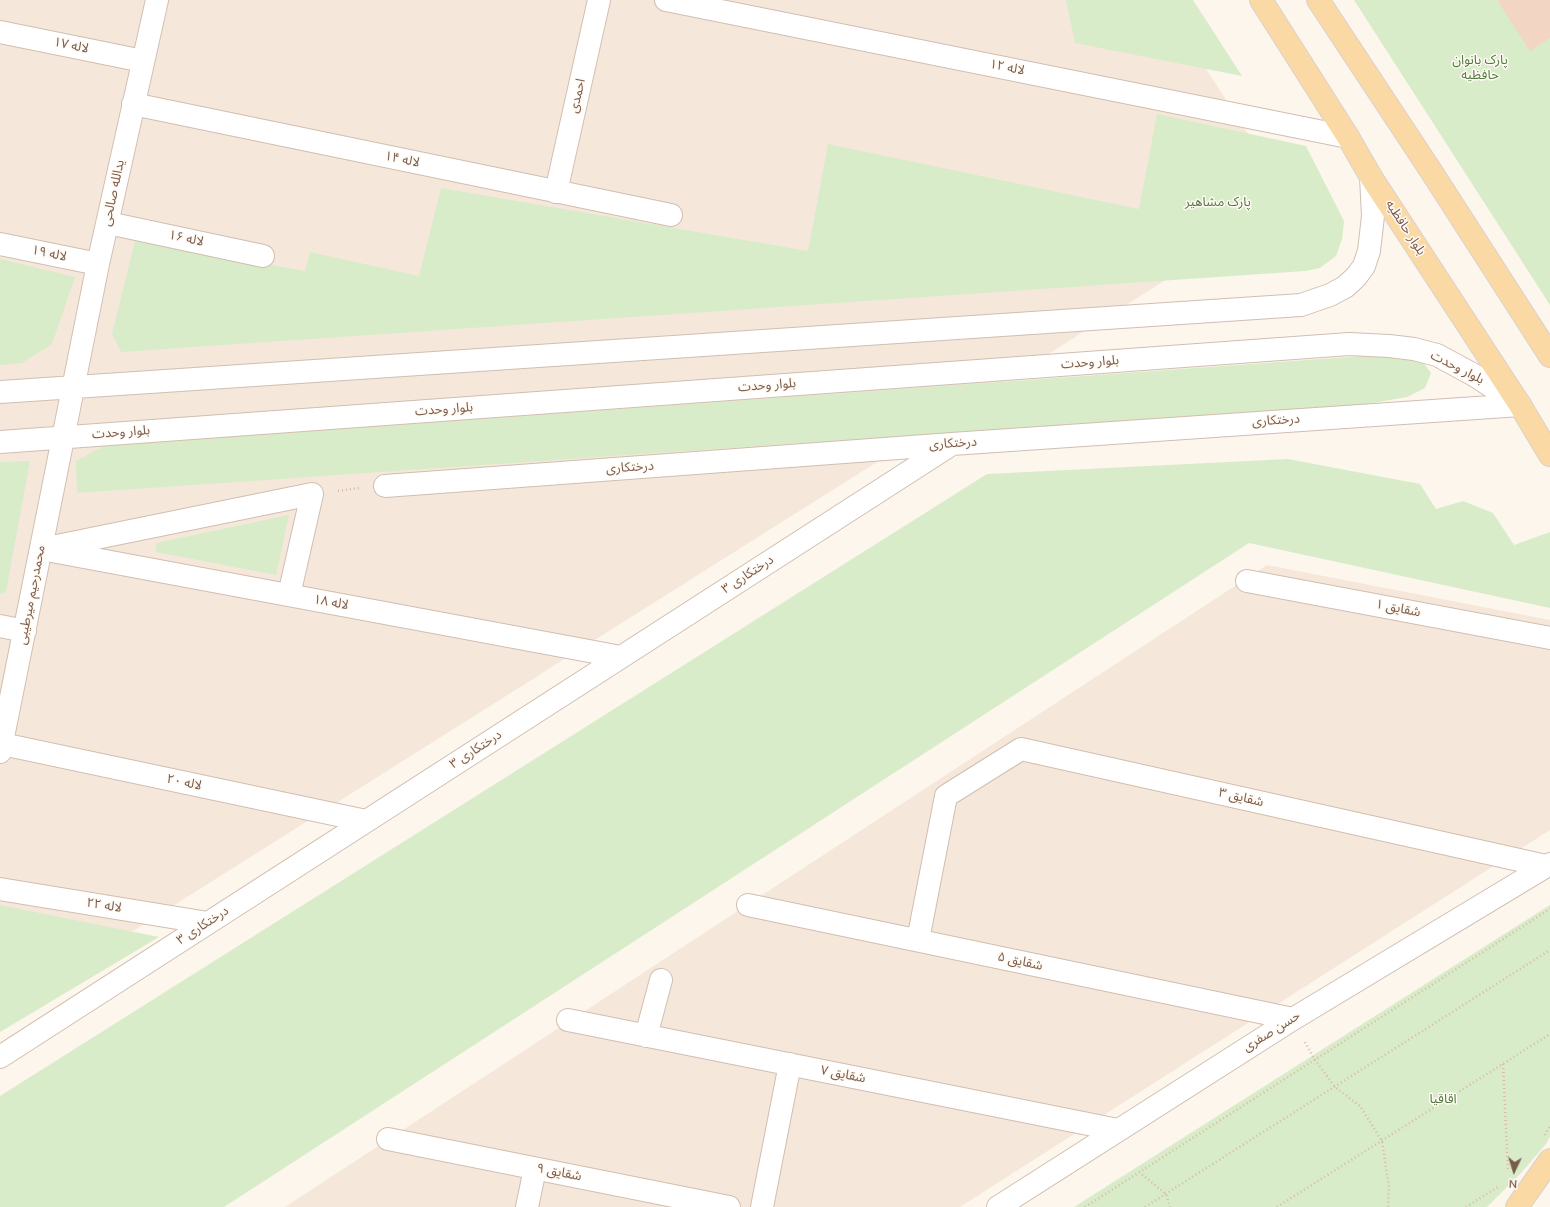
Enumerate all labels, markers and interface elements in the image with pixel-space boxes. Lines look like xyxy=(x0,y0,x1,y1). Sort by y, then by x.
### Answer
street label: لاله ۱۷ xyxy=(52,35,90,57)
park label: پارک بانوان حافظیه xyxy=(1452,53,1508,84)
street label: لاله ۱۲ xyxy=(988,57,1026,79)
street label: احمدی xyxy=(566,77,590,115)
street label: لاله ۱۴ xyxy=(383,149,421,171)
street label: یدالله صالحی xyxy=(99,158,129,228)
park label: پارک مشاهیر xyxy=(1185,195,1251,211)
street label: بلوار حافظیه xyxy=(1381,198,1429,258)
street label: لاله ۱۶ xyxy=(167,228,205,250)
street label: لاله ۱۹ xyxy=(30,243,68,265)
street label: بلوار وحدت xyxy=(1428,348,1486,388)
street label: بلوار وحدت xyxy=(1061,353,1119,373)
street label: بلوار وحدت xyxy=(738,376,796,396)
street label: بلوار وحدت xyxy=(415,400,473,420)
street label: درختکاری xyxy=(1252,412,1300,430)
street label: بلوار وحدت xyxy=(92,423,150,443)
street label: درختکاری xyxy=(929,435,977,453)
street label: درختکاری xyxy=(606,459,654,477)
street label: محمدرحیم میرطیبی xyxy=(15,544,49,646)
street label: درختکاری ۳ xyxy=(719,552,777,598)
street label: لاله ۱۸ xyxy=(312,592,350,614)
street label: شقایق ۱ xyxy=(1374,597,1422,621)
street label: درختکاری ۳ xyxy=(447,727,505,773)
street label: لاله ۲۰ xyxy=(165,772,203,794)
street label: شقایق ۳ xyxy=(1217,785,1265,811)
street label: لاله ۲۲ xyxy=(85,896,123,916)
street label: درختکاری ۳ xyxy=(174,903,232,949)
street label: شقایق ۵ xyxy=(996,950,1044,974)
street label: حسن صفری xyxy=(1240,1008,1304,1056)
street label: شقایق ۷ xyxy=(819,1063,867,1087)
park label: اقاقیا xyxy=(1429,1092,1457,1108)
north arrow xyxy=(1494,1151,1534,1191)
street label: شقایق ۹ xyxy=(535,1161,583,1185)
text: N xyxy=(1509,1176,1518,1191)

